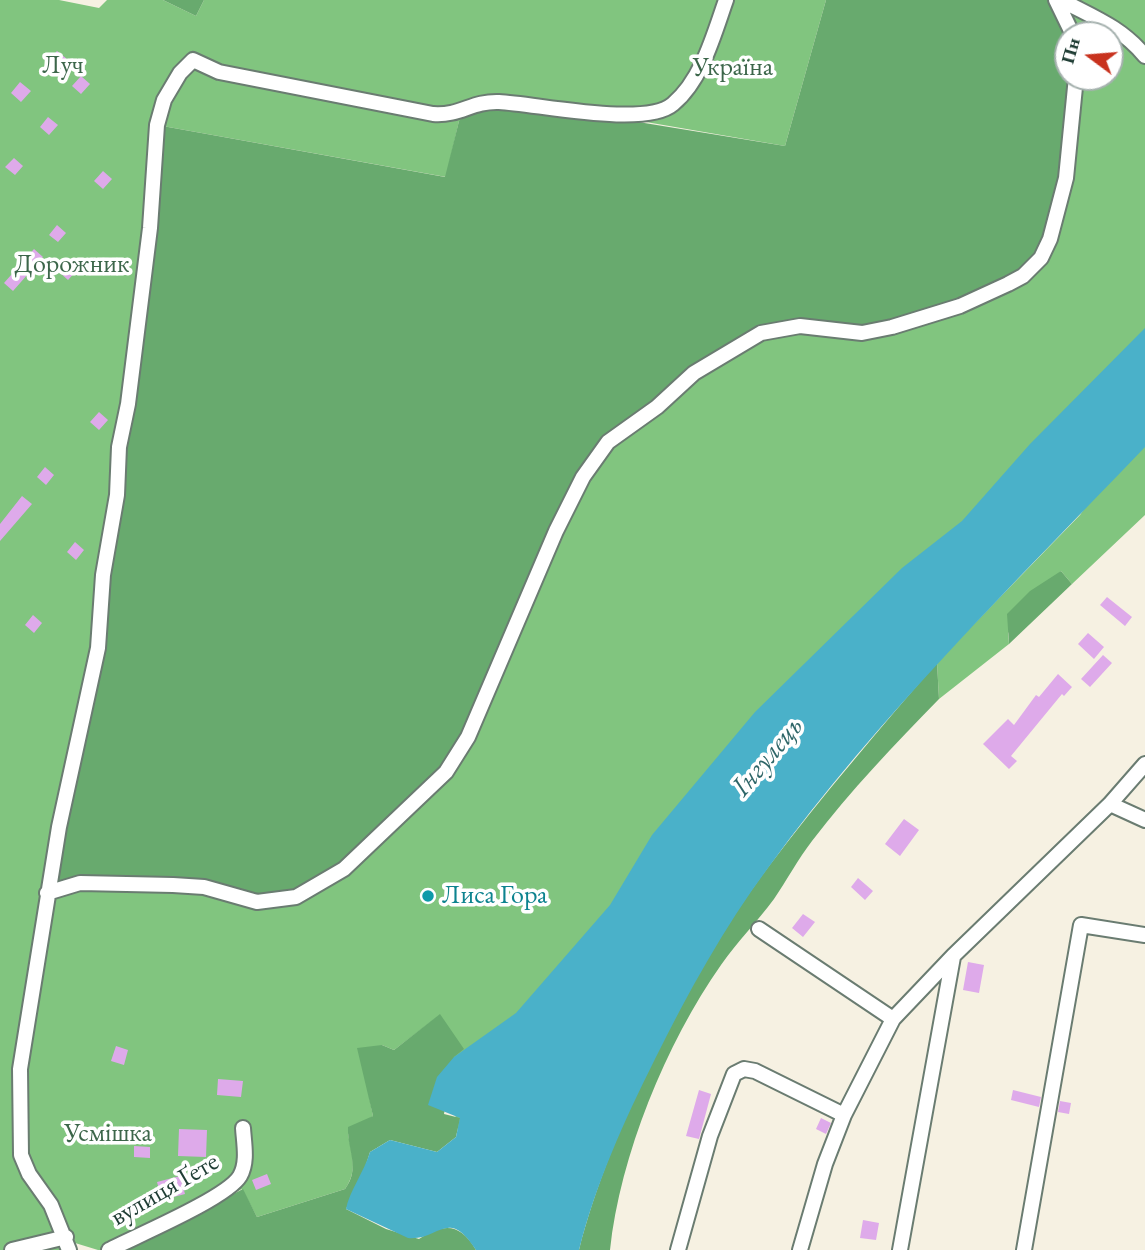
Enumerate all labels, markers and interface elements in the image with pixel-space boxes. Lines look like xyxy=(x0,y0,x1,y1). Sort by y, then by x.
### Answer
north arrow xyxy=(1054,21,1124,91)
text: Пн xyxy=(1055,35,1086,67)
park label: Луч xyxy=(42,50,84,82)
park label: Україна xyxy=(693,52,773,84)
park label: Дорожник xyxy=(15,249,129,281)
water label: Інгулець xyxy=(725,710,811,804)
place label: Лиса Гора xyxy=(442,880,547,912)
marker: Лиса Гора xyxy=(420,888,436,904)
park label: Усмішка xyxy=(64,1118,152,1150)
street label: вулиця Ґете xyxy=(105,1147,225,1233)

